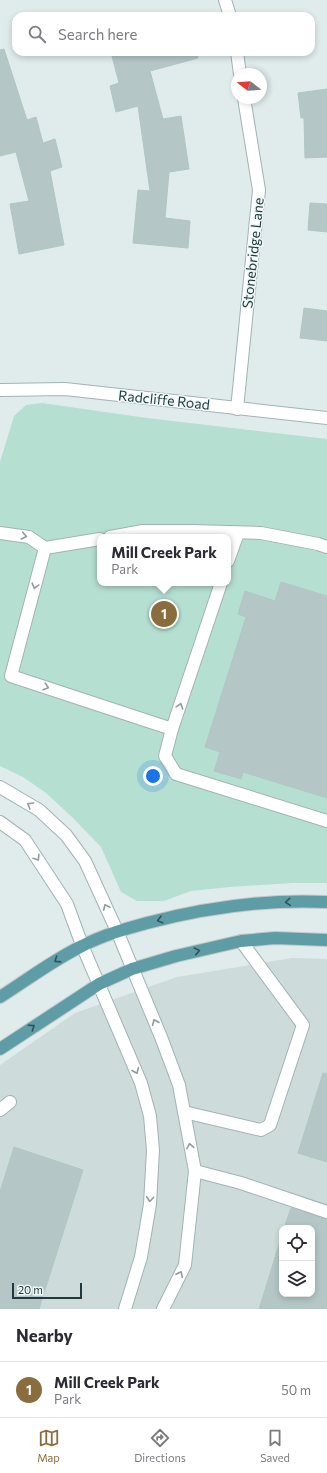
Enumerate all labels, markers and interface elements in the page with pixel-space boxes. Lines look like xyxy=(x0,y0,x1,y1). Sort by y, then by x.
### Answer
search box xyxy=(12,12,315,56)
icon: search xyxy=(26,23,48,45)
text: Search here xyxy=(58,25,137,43)
north arrow xyxy=(231,68,267,104)
street label: Stonebridge Lane xyxy=(238,197,267,309)
street label: Radcliffe Road xyxy=(117,386,211,413)
one-way arrow xyxy=(21,532,27,540)
popup xyxy=(97,534,231,586)
text: Mill Creek Park xyxy=(111,543,217,561)
text: Park xyxy=(111,561,138,577)
one-way arrow xyxy=(31,582,39,589)
pin: 1 xyxy=(151,599,177,629)
one-way arrow xyxy=(42,683,49,691)
one-way arrow xyxy=(175,703,184,710)
your location xyxy=(143,766,163,786)
one-way arrow xyxy=(27,802,34,809)
one-way arrow xyxy=(32,854,39,861)
one-way arrow xyxy=(285,897,291,906)
one-way arrow xyxy=(103,904,111,911)
one-way arrow xyxy=(156,915,163,924)
one-way arrow xyxy=(193,948,200,956)
one-way arrow xyxy=(54,955,61,962)
one-way arrow xyxy=(151,1018,159,1025)
one-way arrow xyxy=(28,1025,35,1032)
one-way arrow xyxy=(131,1067,139,1075)
one-way arrow xyxy=(187,1143,195,1149)
one-way arrow xyxy=(146,1196,155,1202)
map controls xyxy=(279,1225,315,1297)
button: locate xyxy=(279,1225,315,1261)
button: layers xyxy=(279,1261,315,1297)
one-way arrow xyxy=(175,1271,183,1278)
scale bar xyxy=(12,1281,82,1300)
text: 20 m xyxy=(18,1283,43,1296)
text: Nearby xyxy=(16,1325,73,1346)
text: Mill Creek Park xyxy=(54,1373,160,1391)
text: 1 xyxy=(26,1382,32,1398)
text: 50 m xyxy=(281,1382,311,1398)
text: Park xyxy=(54,1391,81,1407)
tab: Map xyxy=(37,1427,60,1464)
tab: Directions xyxy=(134,1427,186,1464)
tab: Saved xyxy=(260,1427,290,1464)

